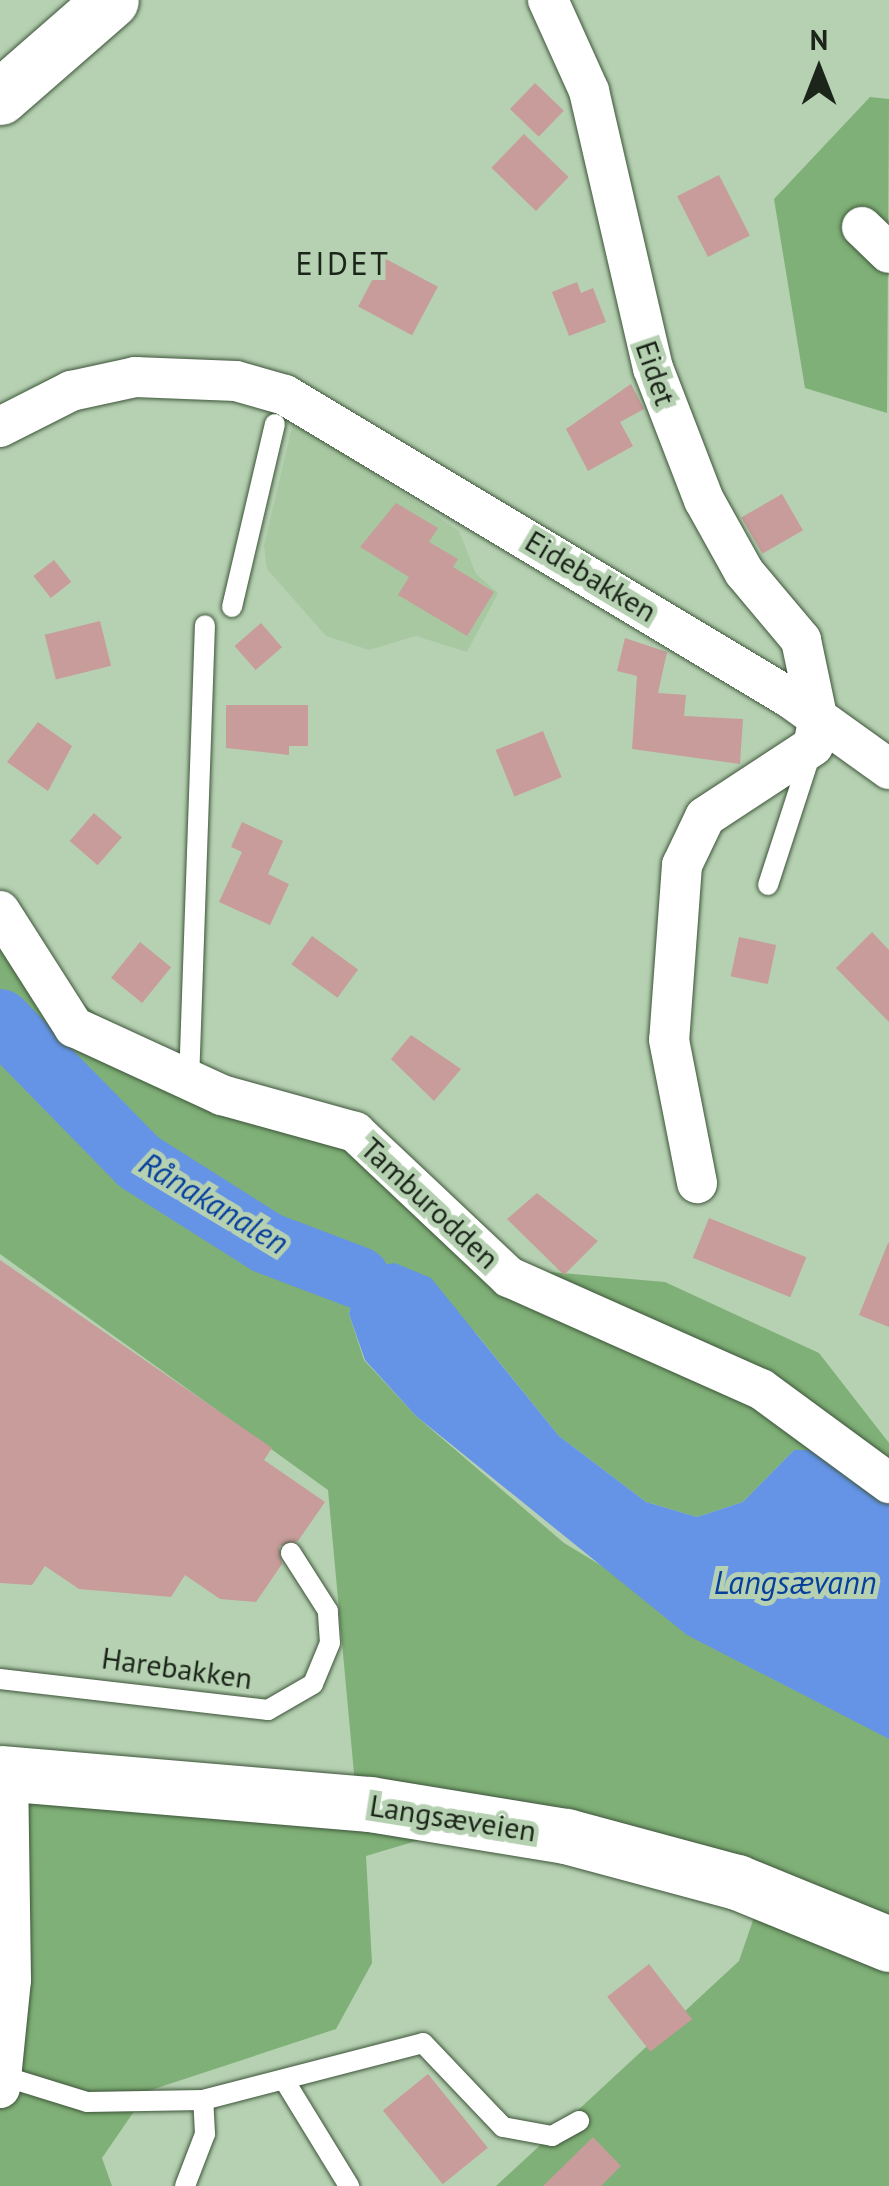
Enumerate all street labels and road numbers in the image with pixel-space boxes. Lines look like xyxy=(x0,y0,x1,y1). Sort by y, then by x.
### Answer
street label: Eidet xyxy=(628,336,684,410)
street label: Eidebakken xyxy=(519,523,663,629)
street label: Tamburodden xyxy=(354,1130,506,1276)
street label: Harebakken xyxy=(99,1640,255,1696)
street label: Langsæveien xyxy=(367,1787,539,1849)

